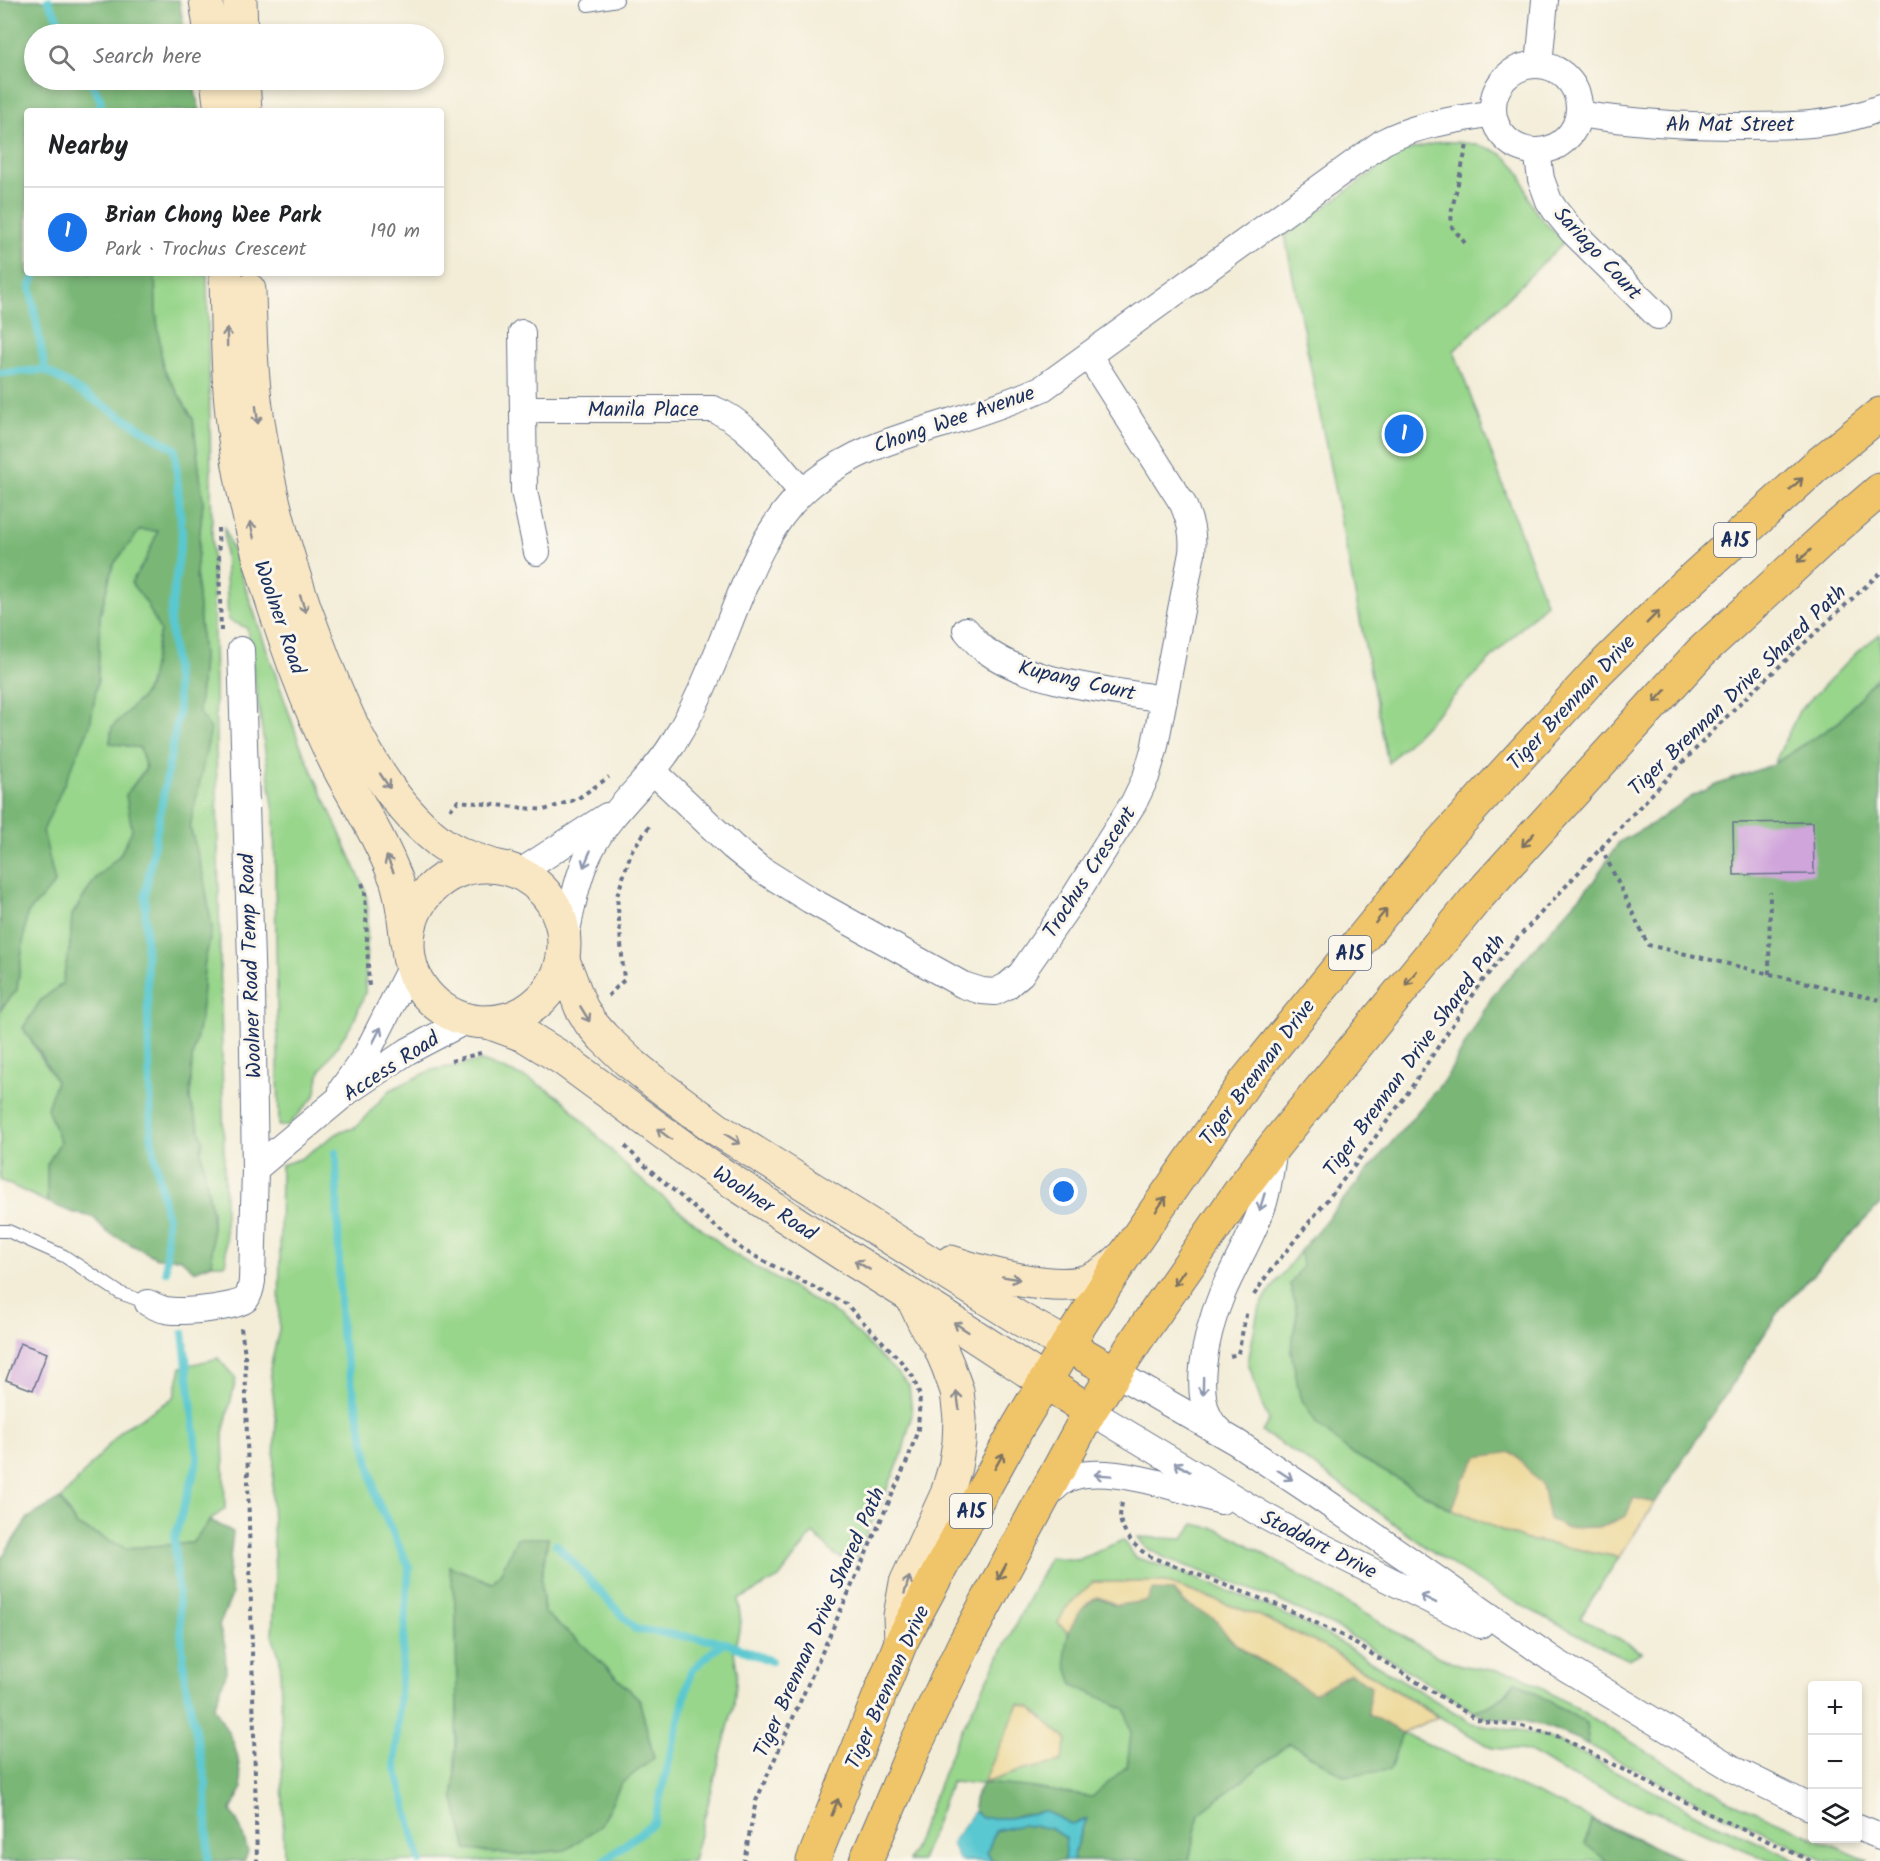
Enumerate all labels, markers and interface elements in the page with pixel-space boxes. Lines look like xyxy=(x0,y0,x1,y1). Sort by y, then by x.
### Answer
search box xyxy=(24,24,444,90)
text: Search here xyxy=(93,40,201,75)
icon: search xyxy=(45,41,78,74)
street label: Ah Mat Street xyxy=(1666,109,1795,142)
text: Nearby xyxy=(48,126,128,168)
text: Brian Chong Wee Park xyxy=(105,199,321,234)
street label: Sariago Court xyxy=(1545,200,1650,309)
text: 1 xyxy=(64,216,71,248)
text: 190 m xyxy=(370,216,420,248)
text: Park · Trochus Crescent xyxy=(105,234,307,266)
one-way arrow xyxy=(222,327,233,347)
street label: Chong Wee Avenue xyxy=(869,377,1040,463)
street label: Manila Place xyxy=(587,394,699,427)
one-way arrow xyxy=(252,405,263,425)
pin: 1 xyxy=(1384,412,1424,456)
one-way arrow xyxy=(1788,477,1803,491)
one-way arrow xyxy=(246,521,258,540)
road number: A15 xyxy=(1714,523,1756,557)
one-way arrow xyxy=(1797,549,1812,563)
street label: Woolner Road xyxy=(244,556,314,679)
street label: Tiger Brennan Drive Shared Path xyxy=(1621,577,1855,805)
one-way arrow xyxy=(298,594,309,613)
one-way arrow xyxy=(1645,610,1660,625)
street label: Tiger Brennan Drive xyxy=(1500,627,1645,779)
street label: Kupang Court xyxy=(1015,652,1139,711)
one-way arrow xyxy=(1653,688,1667,703)
one-way arrow xyxy=(379,772,391,788)
street label: Trochus Crescent xyxy=(1035,799,1146,945)
one-way arrow xyxy=(1521,832,1535,847)
one-way arrow xyxy=(581,849,592,868)
street label: Woolner Road Temp Road xyxy=(231,852,272,1079)
one-way arrow xyxy=(383,856,395,874)
one-way arrow xyxy=(1374,908,1387,924)
street label: Tiger Brennan Drive Shared Path xyxy=(1316,928,1515,1184)
road number: A15 xyxy=(1329,936,1371,970)
one-way arrow xyxy=(1404,970,1418,985)
street label: Tiger Brennan Drive xyxy=(1192,992,1325,1153)
one-way arrow xyxy=(580,1005,592,1022)
street label: Access Road xyxy=(337,1023,447,1111)
one-way arrow xyxy=(371,1027,383,1044)
one-way arrow xyxy=(656,1128,672,1141)
one-way arrow xyxy=(724,1133,741,1145)
street label: Woolner Road xyxy=(705,1158,823,1251)
your location xyxy=(1049,1177,1078,1206)
one-way arrow xyxy=(1256,1192,1267,1211)
one-way arrow xyxy=(1155,1197,1167,1213)
one-way arrow xyxy=(854,1259,871,1271)
one-way arrow xyxy=(1173,1269,1185,1285)
one-way arrow xyxy=(1001,1273,1021,1284)
one-way arrow xyxy=(953,1321,970,1333)
one-way arrow xyxy=(1197,1375,1209,1395)
one-way arrow xyxy=(952,1391,963,1410)
one-way arrow xyxy=(993,1453,1005,1470)
one-way arrow xyxy=(1174,1461,1191,1473)
one-way arrow xyxy=(1094,1469,1114,1480)
one-way arrow xyxy=(1276,1469,1293,1481)
street label: Tiger Brennan Drive Shared Path xyxy=(748,1483,890,1761)
road number: A15 xyxy=(950,1494,992,1528)
street label: Stoddart Drive xyxy=(1254,1502,1383,1589)
one-way arrow xyxy=(996,1563,1008,1580)
one-way arrow xyxy=(902,1576,913,1595)
one-way arrow xyxy=(1420,1593,1438,1604)
street label: Tiger Brennan Drive xyxy=(840,1601,934,1773)
map controls xyxy=(1808,1681,1862,1843)
button: + xyxy=(1808,1681,1862,1735)
button: − xyxy=(1808,1735,1862,1789)
button: layers xyxy=(1808,1789,1862,1843)
one-way arrow xyxy=(830,1798,841,1816)

